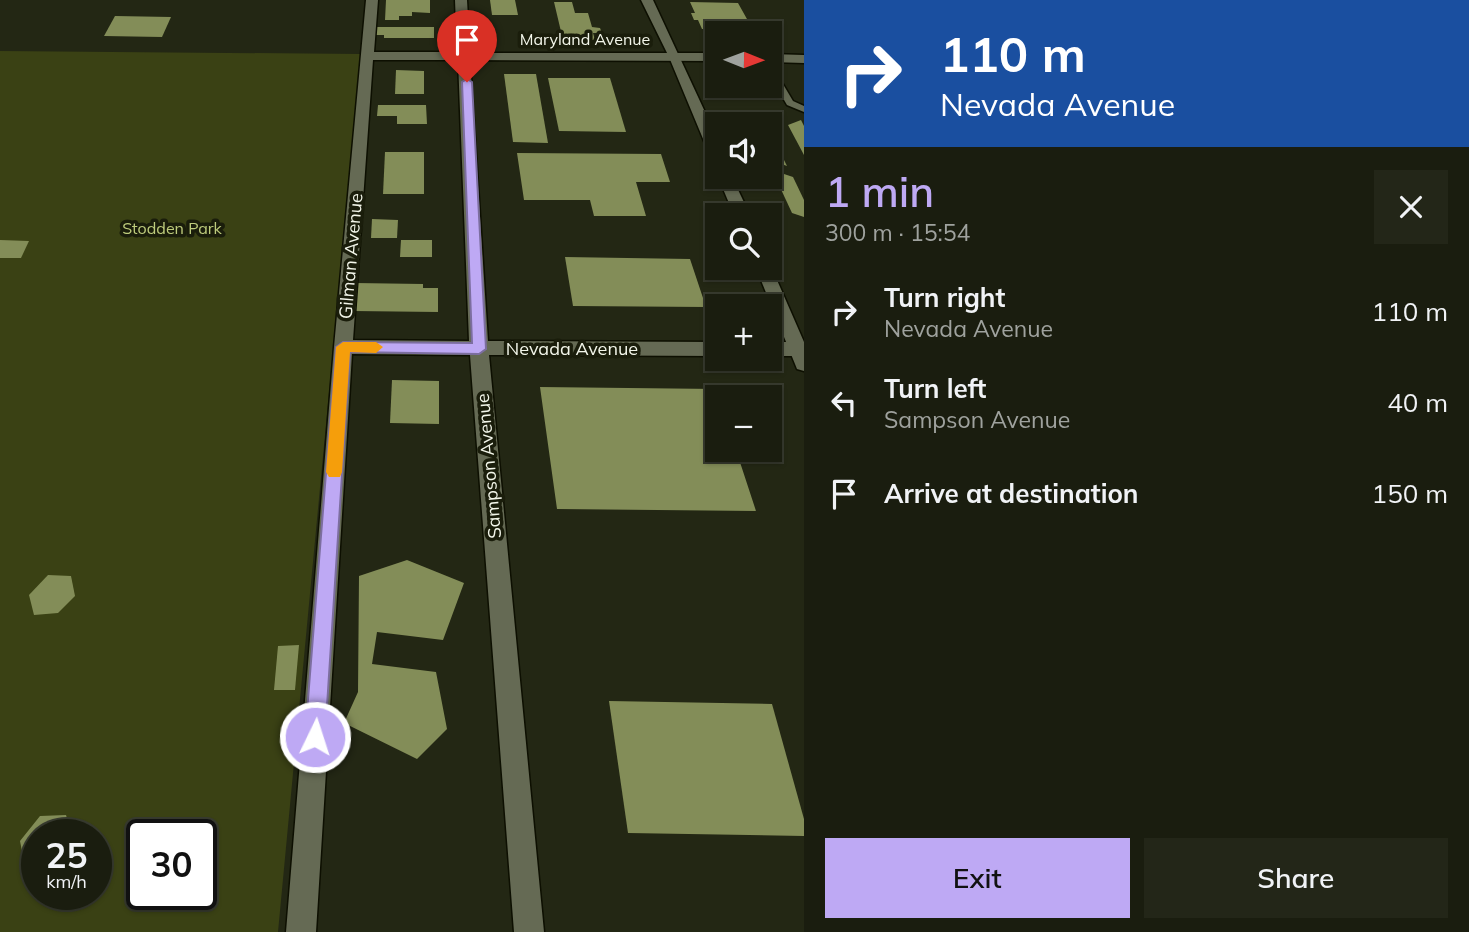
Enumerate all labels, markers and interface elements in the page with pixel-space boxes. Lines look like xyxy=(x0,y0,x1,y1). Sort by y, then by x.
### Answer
pin xyxy=(437,10,497,82)
icon: arrive xyxy=(448,21,486,59)
north arrow xyxy=(705,21,782,98)
map controls xyxy=(705,21,782,462)
text: 110 m xyxy=(940,23,1086,84)
icon: right xyxy=(825,28,916,119)
street label: Maryland Avenue xyxy=(520,29,650,49)
text: Nevada Avenue xyxy=(940,84,1175,124)
button: sound xyxy=(705,112,782,189)
text: 1 min xyxy=(825,165,934,218)
button: close xyxy=(1374,170,1448,244)
street label: Gilman Avenue xyxy=(334,192,367,320)
button: search xyxy=(705,203,782,280)
park label: Stodden Park xyxy=(122,218,223,238)
text: 300 m · 15:54 xyxy=(825,218,970,247)
text: Turn right xyxy=(884,281,1005,314)
icon: right xyxy=(825,293,863,331)
button: + xyxy=(705,294,782,371)
text: 110 m xyxy=(1372,295,1448,328)
text: Nevada Avenue xyxy=(884,314,1053,343)
street label: Nevada Avenue xyxy=(506,337,638,360)
text: Turn left xyxy=(884,372,986,405)
icon: left xyxy=(825,384,863,422)
button: − xyxy=(705,385,782,462)
text: 40 m xyxy=(1387,386,1448,419)
street label: Sampson Avenue xyxy=(471,392,506,540)
text: Sampson Avenue xyxy=(884,405,1070,434)
icon: arrive xyxy=(825,475,863,513)
text: Arrive at destination xyxy=(884,477,1139,510)
text: 150 m xyxy=(1372,477,1448,510)
position arrow xyxy=(278,700,352,774)
speed limit sign: 30 xyxy=(126,819,217,910)
text: 25 xyxy=(45,833,88,877)
button: Exit xyxy=(825,838,1130,918)
button: Share xyxy=(1144,838,1448,918)
text: km/h xyxy=(46,870,87,893)

